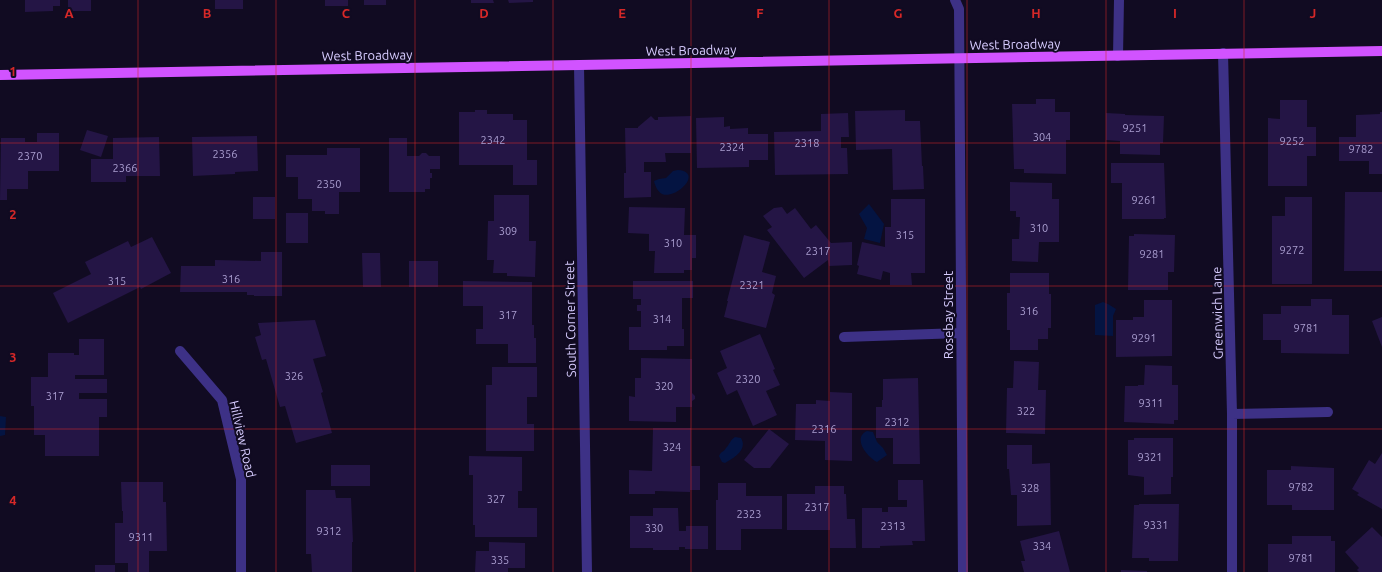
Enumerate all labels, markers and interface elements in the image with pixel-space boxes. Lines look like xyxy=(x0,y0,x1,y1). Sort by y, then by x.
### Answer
text: A xyxy=(64,6,74,20)
text: B xyxy=(203,6,212,20)
text: C xyxy=(342,6,351,20)
text: D xyxy=(479,6,489,20)
text: E xyxy=(618,6,626,20)
text: F xyxy=(756,6,764,20)
text: G xyxy=(894,6,903,20)
text: H xyxy=(1031,6,1041,20)
text: I xyxy=(1173,6,1177,20)
text: J xyxy=(1310,6,1316,20)
street label: West Broadway xyxy=(969,36,1061,52)
street label: West Broadway xyxy=(645,42,737,58)
street label: West Broadway xyxy=(321,47,413,63)
text: 1 xyxy=(9,64,17,78)
house number: 9251 xyxy=(1123,122,1147,134)
house number: 304 xyxy=(1033,131,1051,143)
house number: 2342 xyxy=(481,134,505,146)
house number: 9252 xyxy=(1280,135,1304,147)
house number: 2318 xyxy=(795,137,819,149)
house number: 2324 xyxy=(720,141,744,153)
house number: 9782 xyxy=(1349,143,1373,155)
house number: 2356 xyxy=(213,148,237,160)
house number: 2370 xyxy=(18,150,42,162)
house number: 2366 xyxy=(113,162,137,174)
house number: 2350 xyxy=(317,178,341,190)
house number: 9261 xyxy=(1132,194,1156,206)
text: 2 xyxy=(9,207,17,221)
house number: 310 xyxy=(1030,222,1048,234)
house number: 309 xyxy=(499,225,517,237)
house number: 315 xyxy=(896,229,914,241)
house number: 310 xyxy=(664,237,682,249)
house number: 9272 xyxy=(1280,244,1304,256)
house number: 2317 xyxy=(806,245,830,257)
house number: 9281 xyxy=(1140,248,1164,260)
street label: South Corner Street xyxy=(562,261,578,377)
street label: Greenwich Lane xyxy=(1209,266,1225,360)
street label: Rosebay Street xyxy=(941,271,955,359)
house number: 316 xyxy=(222,273,240,285)
house number: 315 xyxy=(108,275,126,287)
house number: 2321 xyxy=(740,279,764,291)
house number: 316 xyxy=(1020,305,1038,317)
house number: 317 xyxy=(499,309,517,321)
house number: 314 xyxy=(653,313,671,325)
house number: 9781 xyxy=(1294,322,1318,334)
house number: 9291 xyxy=(1132,332,1156,344)
text: 3 xyxy=(9,350,17,364)
house number: 326 xyxy=(285,370,303,382)
house number: 2320 xyxy=(736,373,760,385)
house number: 320 xyxy=(655,380,673,392)
house number: 317 xyxy=(46,390,64,402)
house number: 9311 xyxy=(1139,397,1163,409)
street label: Hillview Road xyxy=(227,399,259,479)
house number: 322 xyxy=(1017,405,1035,417)
house number: 2312 xyxy=(885,416,909,428)
house number: 2316 xyxy=(812,423,836,435)
house number: 324 xyxy=(663,441,681,453)
house number: 9321 xyxy=(1138,451,1162,463)
house number: 9782 xyxy=(1289,481,1313,493)
house number: 328 xyxy=(1021,482,1039,494)
text: 4 xyxy=(9,493,17,507)
house number: 327 xyxy=(487,493,505,505)
house number: 2317 xyxy=(805,501,829,513)
house number: 2323 xyxy=(737,508,761,520)
house number: 9331 xyxy=(1144,519,1168,531)
house number: 2313 xyxy=(881,520,905,532)
house number: 330 xyxy=(645,522,663,534)
house number: 9312 xyxy=(317,525,341,537)
house number: 9311 xyxy=(129,531,153,543)
house number: 334 xyxy=(1033,540,1051,552)
house number: 9781 xyxy=(1289,552,1313,564)
house number: 335 xyxy=(491,554,509,566)

